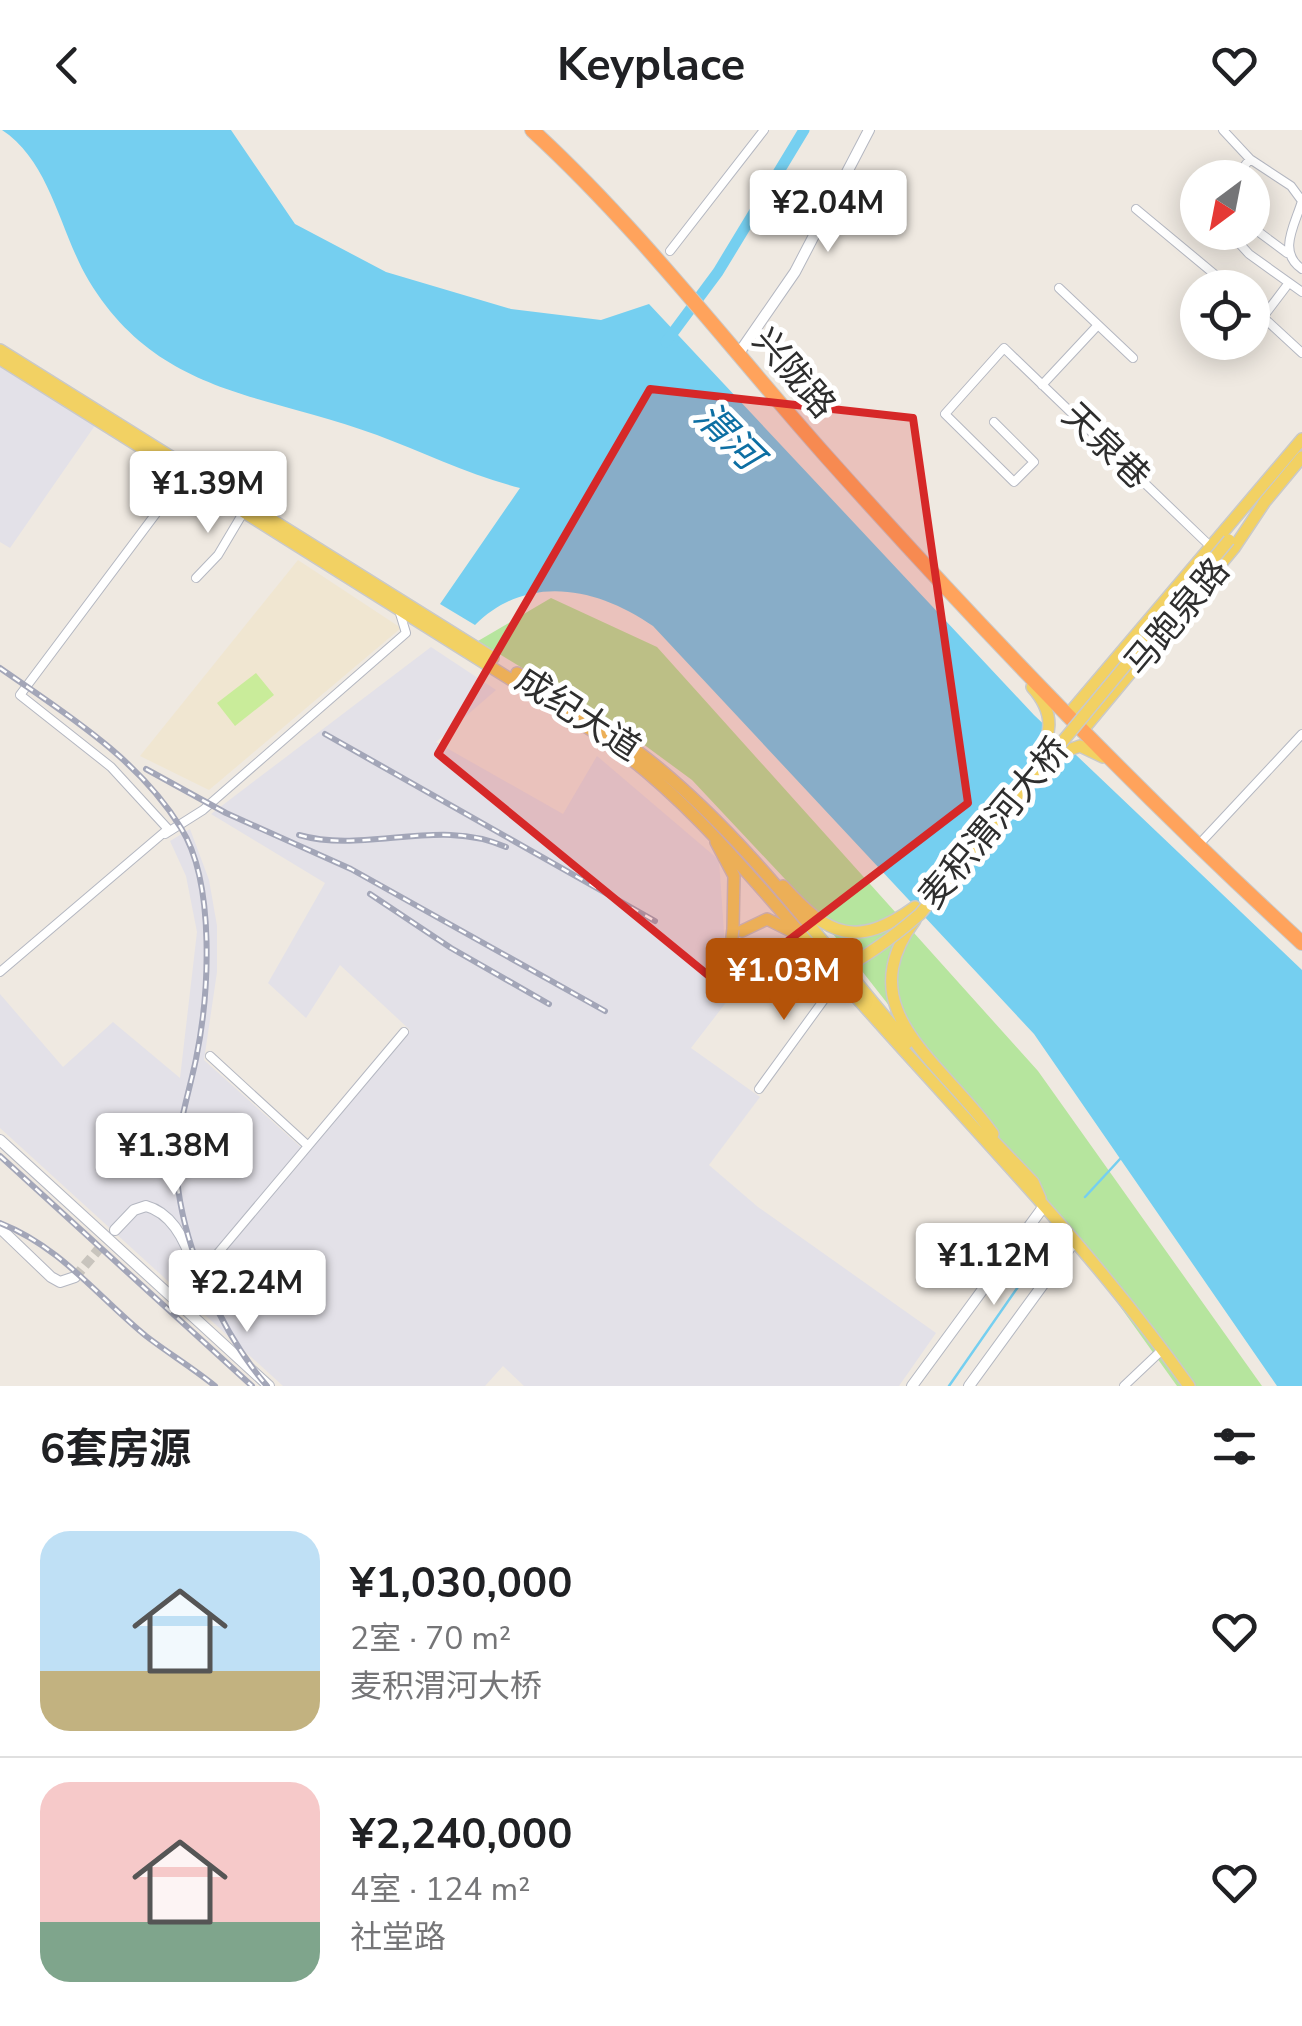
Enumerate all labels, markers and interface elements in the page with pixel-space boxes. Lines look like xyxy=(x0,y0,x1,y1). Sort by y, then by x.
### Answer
text: Keyplace xyxy=(557,35,745,96)
icon: back xyxy=(40,38,95,93)
icon: heart xyxy=(1207,38,1262,93)
north arrow xyxy=(1180,160,1270,250)
map controls xyxy=(1180,160,1270,360)
pin: ¥2.04M xyxy=(747,170,909,255)
text: ¥2.04M xyxy=(772,181,884,224)
button: locate xyxy=(1180,270,1270,360)
street label: 兴陇路 xyxy=(742,318,846,428)
water label: 渭河 xyxy=(683,391,778,486)
street label: 天泉巷 xyxy=(1052,393,1160,499)
pin: ¥1.39M xyxy=(127,451,289,536)
text: ¥1.39M xyxy=(152,462,264,505)
street label: 马跑泉路 xyxy=(1114,548,1240,686)
street label: 成纪大道 xyxy=(506,656,650,772)
street label: 麦积渭河大桥 xyxy=(909,727,1079,919)
pin: ¥1.03M xyxy=(703,938,865,1023)
text: ¥1.03M xyxy=(728,949,840,992)
pin: ¥1.38M xyxy=(93,1113,255,1198)
text: ¥1.38M xyxy=(118,1124,230,1167)
pin: ¥1.12M xyxy=(913,1223,1075,1308)
text: ¥1.12M xyxy=(938,1234,1050,1277)
pin: ¥2.24M xyxy=(166,1250,328,1335)
text: ¥2.24M xyxy=(191,1261,303,1304)
icon: filters xyxy=(1207,1419,1262,1474)
text: 6套房源 xyxy=(40,1421,191,1478)
text: ¥1,030,000 xyxy=(350,1555,572,1612)
icon: home xyxy=(120,1571,240,1691)
icon: heart xyxy=(1207,1604,1262,1659)
text: 2室 · 70 m² xyxy=(350,1617,511,1660)
text: 麦积渭河大桥 xyxy=(350,1665,542,1708)
text: ¥2,240,000 xyxy=(350,1806,572,1863)
icon: home xyxy=(120,1822,240,1942)
icon: heart xyxy=(1207,1855,1262,1910)
text: 4室 · 124 m² xyxy=(350,1868,530,1911)
text: 社堂路 xyxy=(350,1916,446,1959)

